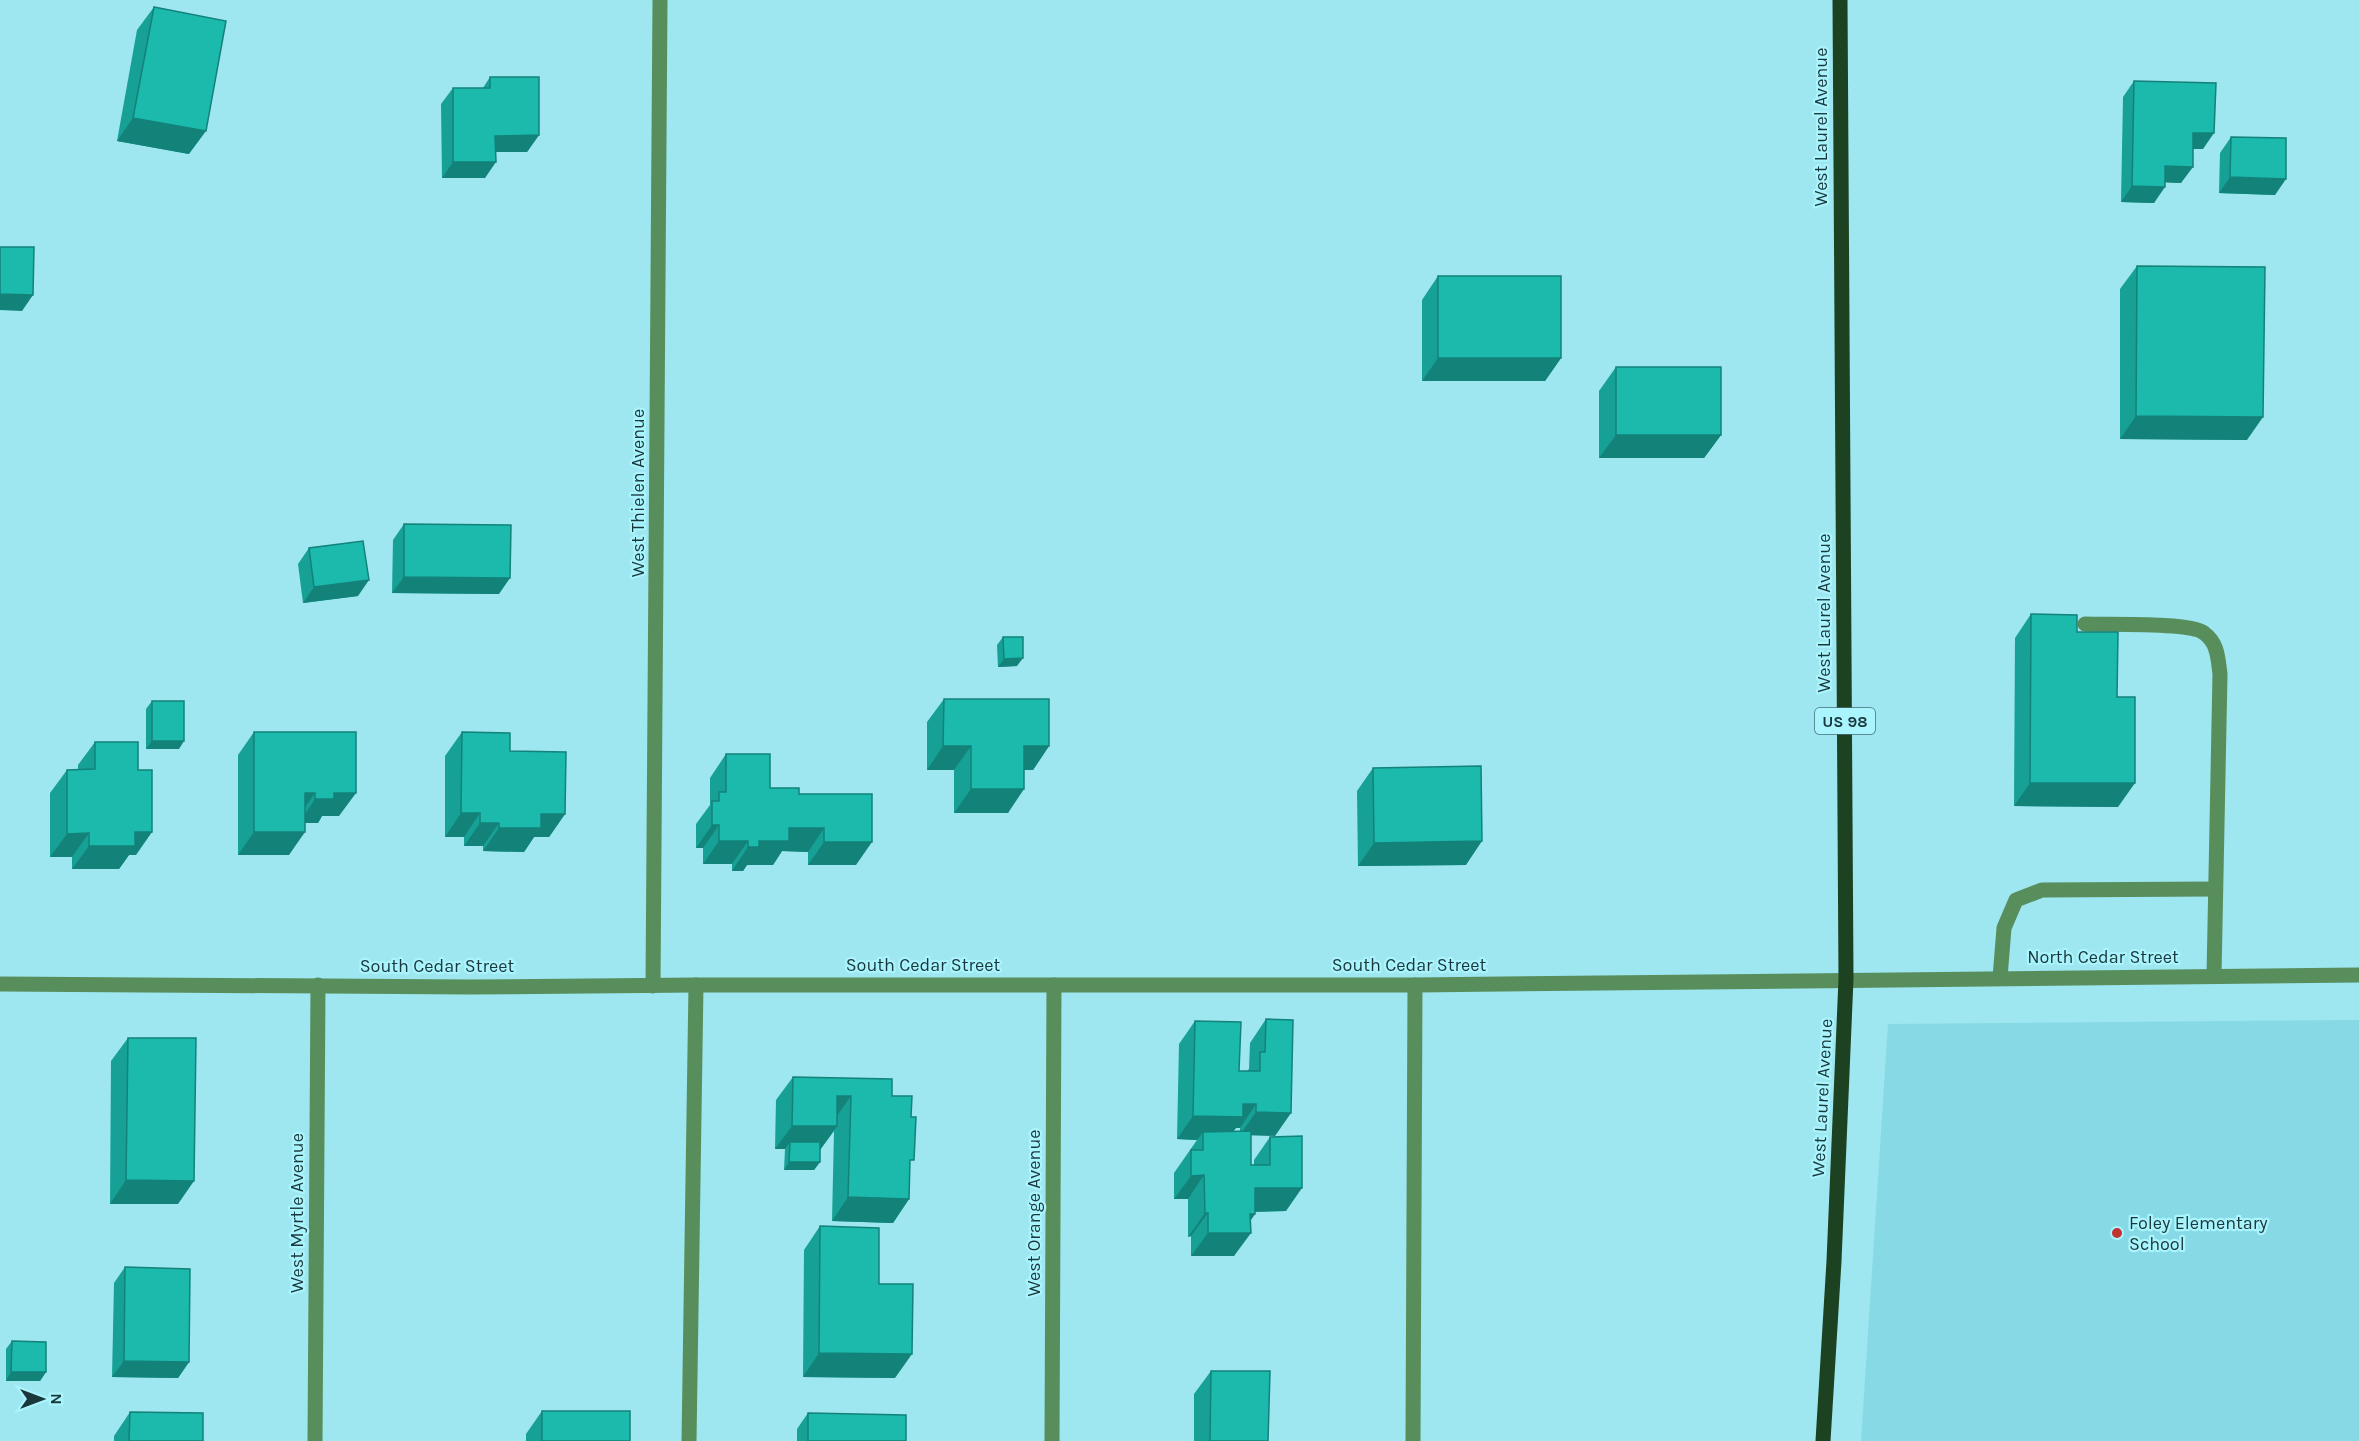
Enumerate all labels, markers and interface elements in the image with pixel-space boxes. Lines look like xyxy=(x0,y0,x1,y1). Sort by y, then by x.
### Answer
street label: West Laurel Avenue xyxy=(1810,48,1832,206)
street label: West Thielen Avenue xyxy=(627,409,649,577)
street label: West Laurel Avenue xyxy=(1813,534,1835,692)
road number: US 98 xyxy=(1815,708,1875,734)
street label: North Cedar Street xyxy=(2027,946,2179,968)
street label: South Cedar Street xyxy=(846,954,1001,976)
street label: South Cedar Street xyxy=(1332,954,1487,976)
street label: South Cedar Street xyxy=(360,955,515,977)
street label: West Laurel Avenue xyxy=(1807,1018,1837,1178)
street label: West Orange Avenue xyxy=(1023,1129,1045,1297)
street label: West Myrtle Avenue xyxy=(286,1133,308,1293)
place label: Foley Elementary School xyxy=(2129,1212,2268,1255)
marker: Foley Elementary School xyxy=(2110,1226,2124,1240)
north arrow xyxy=(12,1369,72,1429)
text: N xyxy=(47,1393,66,1405)

